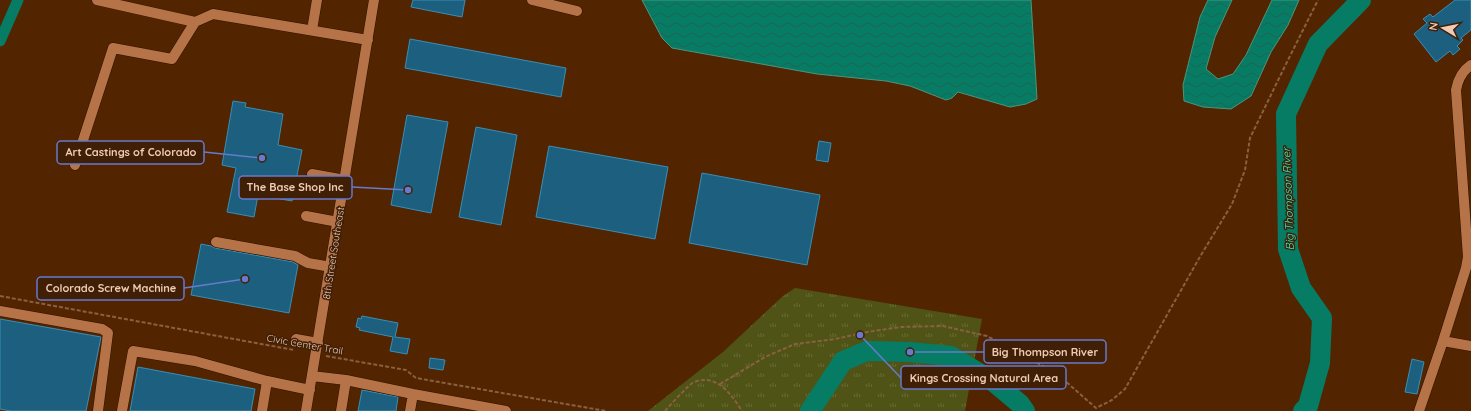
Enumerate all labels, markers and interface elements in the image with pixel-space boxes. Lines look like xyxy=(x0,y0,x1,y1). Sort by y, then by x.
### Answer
north arrow xyxy=(1423,8,1463,48)
text: N xyxy=(1426,21,1441,31)
callout: Art Castings of Colorado xyxy=(57,141,204,164)
text: Art Castings of Colorado xyxy=(66,145,197,159)
water label: Big Thompson River xyxy=(1279,146,1297,251)
callout: The Base Shop Inc xyxy=(239,176,352,199)
text: The Base Shop Inc xyxy=(246,180,344,194)
street label: 8th Street Southeast xyxy=(320,205,347,300)
callout: Colorado Screw Machine xyxy=(37,277,184,300)
text: Colorado Screw Machine xyxy=(46,281,177,295)
street label: Civic Center Trail xyxy=(266,331,344,358)
callout: Big Thompson River xyxy=(984,340,1106,363)
text: Big Thompson River xyxy=(992,345,1098,359)
callout: Kings Crossing Natural Area xyxy=(901,366,1066,389)
text: Kings Crossing Natural Area xyxy=(910,371,1058,385)

